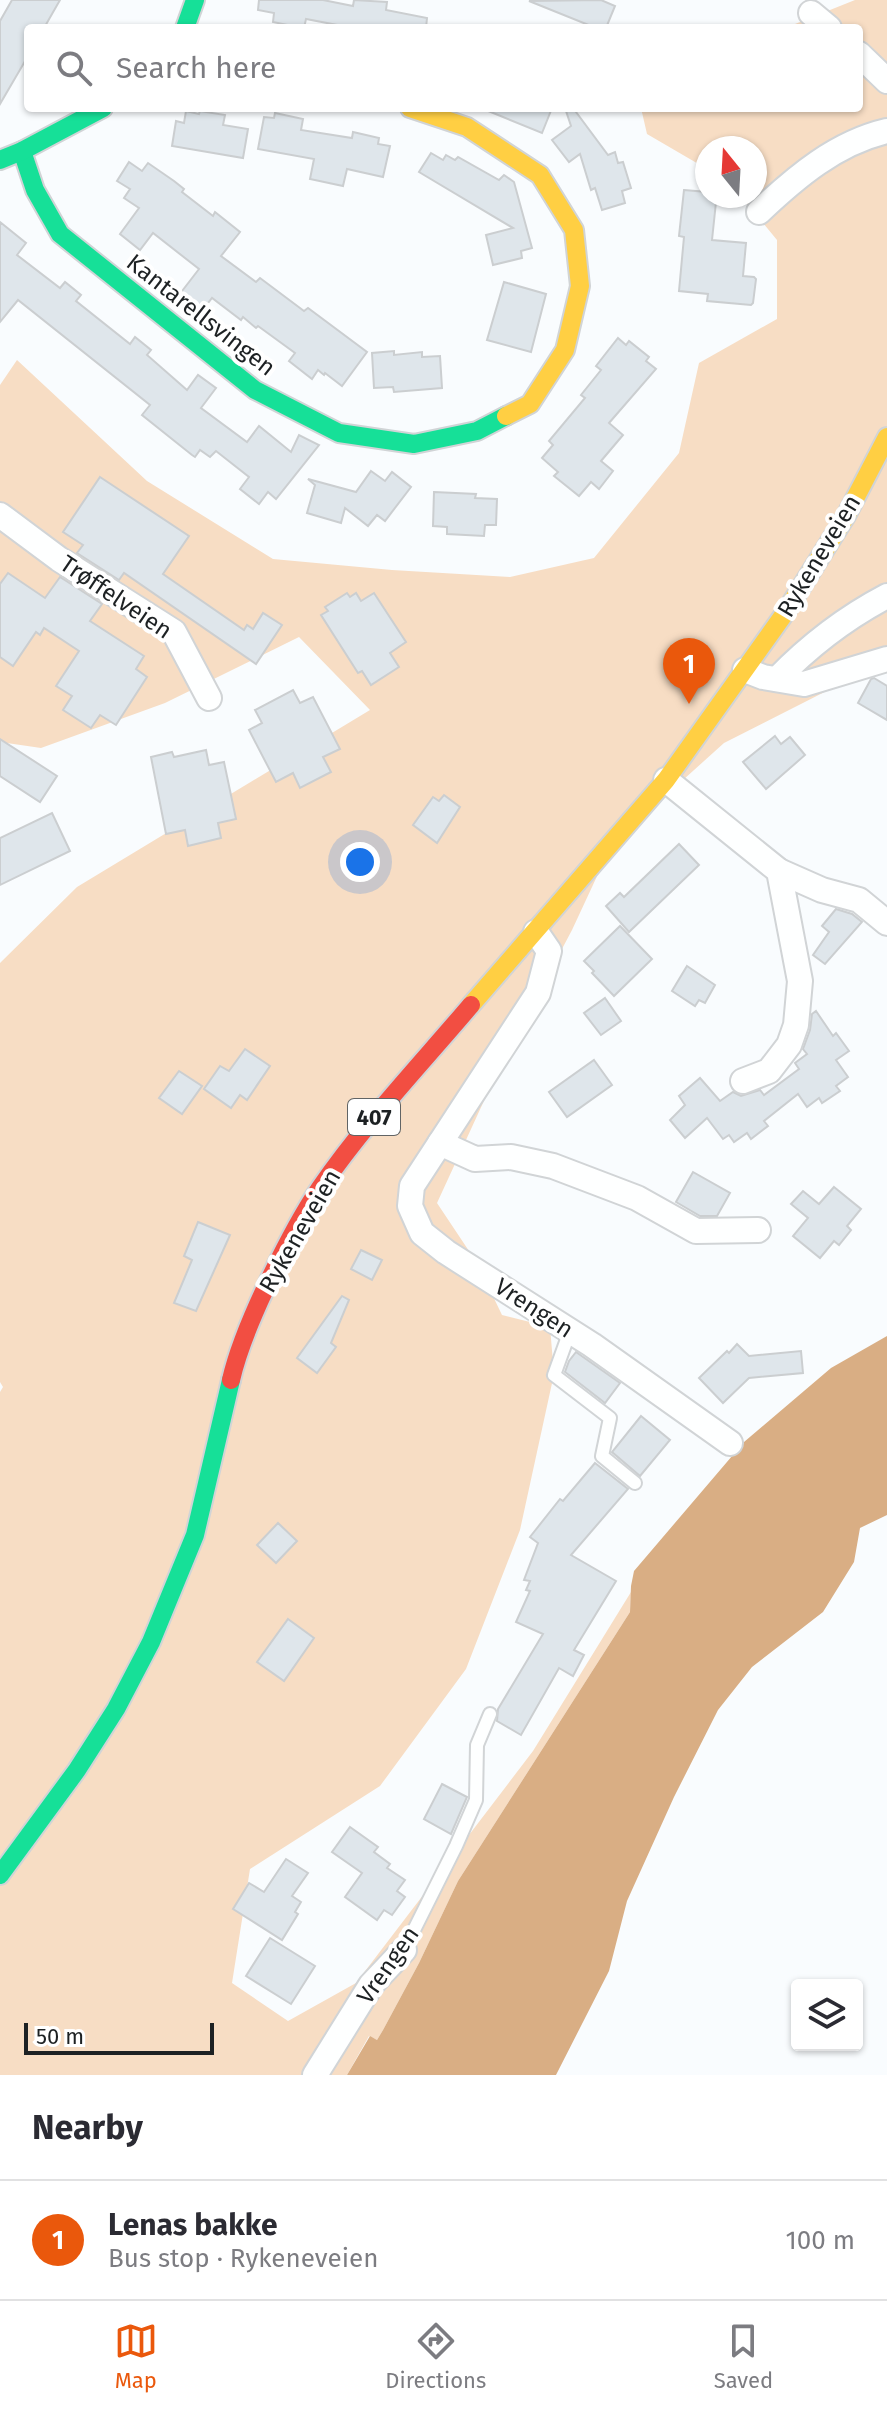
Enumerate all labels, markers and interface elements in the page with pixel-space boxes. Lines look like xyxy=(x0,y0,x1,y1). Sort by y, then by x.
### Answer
search box xyxy=(24,24,863,112)
icon: search xyxy=(52,46,96,90)
text: Search here xyxy=(116,50,276,86)
north arrow xyxy=(695,136,767,208)
street label: Kantarellsvingen xyxy=(121,248,281,382)
street label: Rykeneveien xyxy=(772,490,866,622)
street label: Trøffelveien xyxy=(55,549,177,645)
pin: 1 xyxy=(663,638,715,704)
your location xyxy=(340,842,380,882)
road number: 407 xyxy=(348,1099,400,1135)
street label: Rykeneveien xyxy=(254,1165,346,1297)
street label: Vrengen xyxy=(489,1272,579,1344)
street label: Vrengen xyxy=(351,1921,425,2009)
map controls xyxy=(791,1979,863,2051)
button: layers xyxy=(791,1979,863,2051)
scale bar xyxy=(24,2019,214,2055)
text: 50 m xyxy=(36,2023,84,2050)
text: Nearby xyxy=(32,2107,143,2148)
text: Lenas bakke xyxy=(108,2207,278,2243)
text: 1 xyxy=(52,2225,64,2256)
text: 100 m xyxy=(786,2225,855,2256)
text: Bus stop · Rykeneveien xyxy=(108,2243,378,2274)
tab: Map xyxy=(114,2319,158,2394)
tab: Directions xyxy=(385,2319,486,2394)
tab: Saved xyxy=(714,2319,773,2394)

